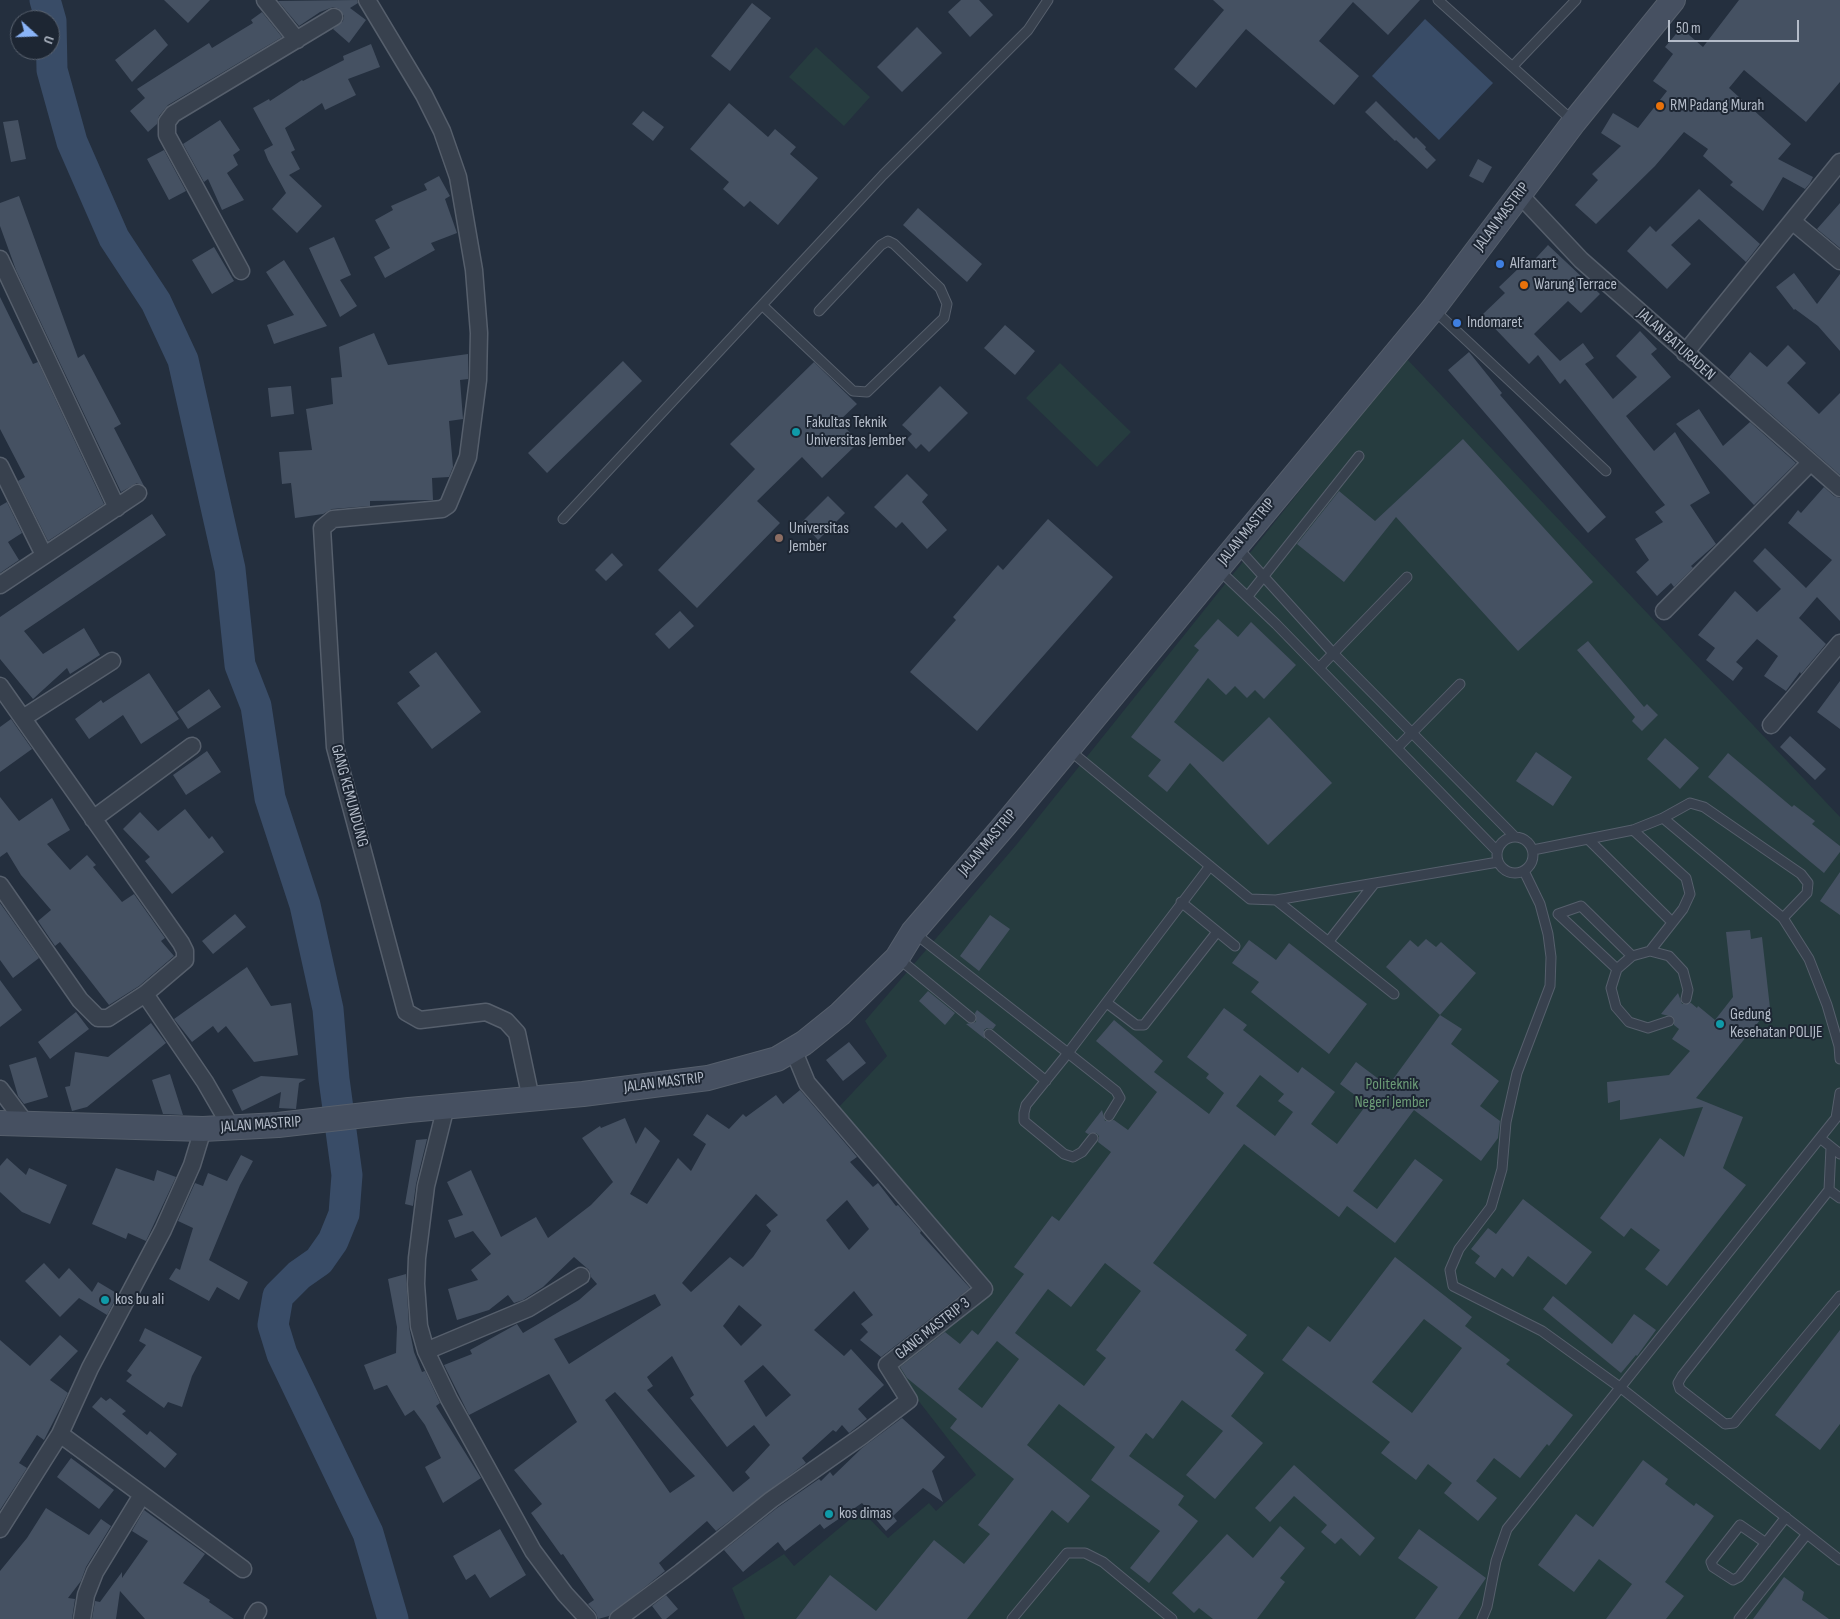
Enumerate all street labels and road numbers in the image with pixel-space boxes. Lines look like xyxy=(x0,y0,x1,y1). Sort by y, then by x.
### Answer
street label: JALAN MASTRIP xyxy=(1470,179,1534,255)
street label: JALAN BATURADEN xyxy=(1633,305,1719,385)
street label: JALAN MASTRIP xyxy=(1214,495,1280,569)
street label: GANG KEMUNDUNG xyxy=(326,743,372,849)
street label: JALAN MASTRIP xyxy=(955,806,1021,880)
street label: JALAN MASTRIP xyxy=(623,1069,705,1097)
street label: JALAN MASTRIP xyxy=(220,1113,302,1137)
street label: GANG MASTRIP 3 xyxy=(892,1294,974,1364)

